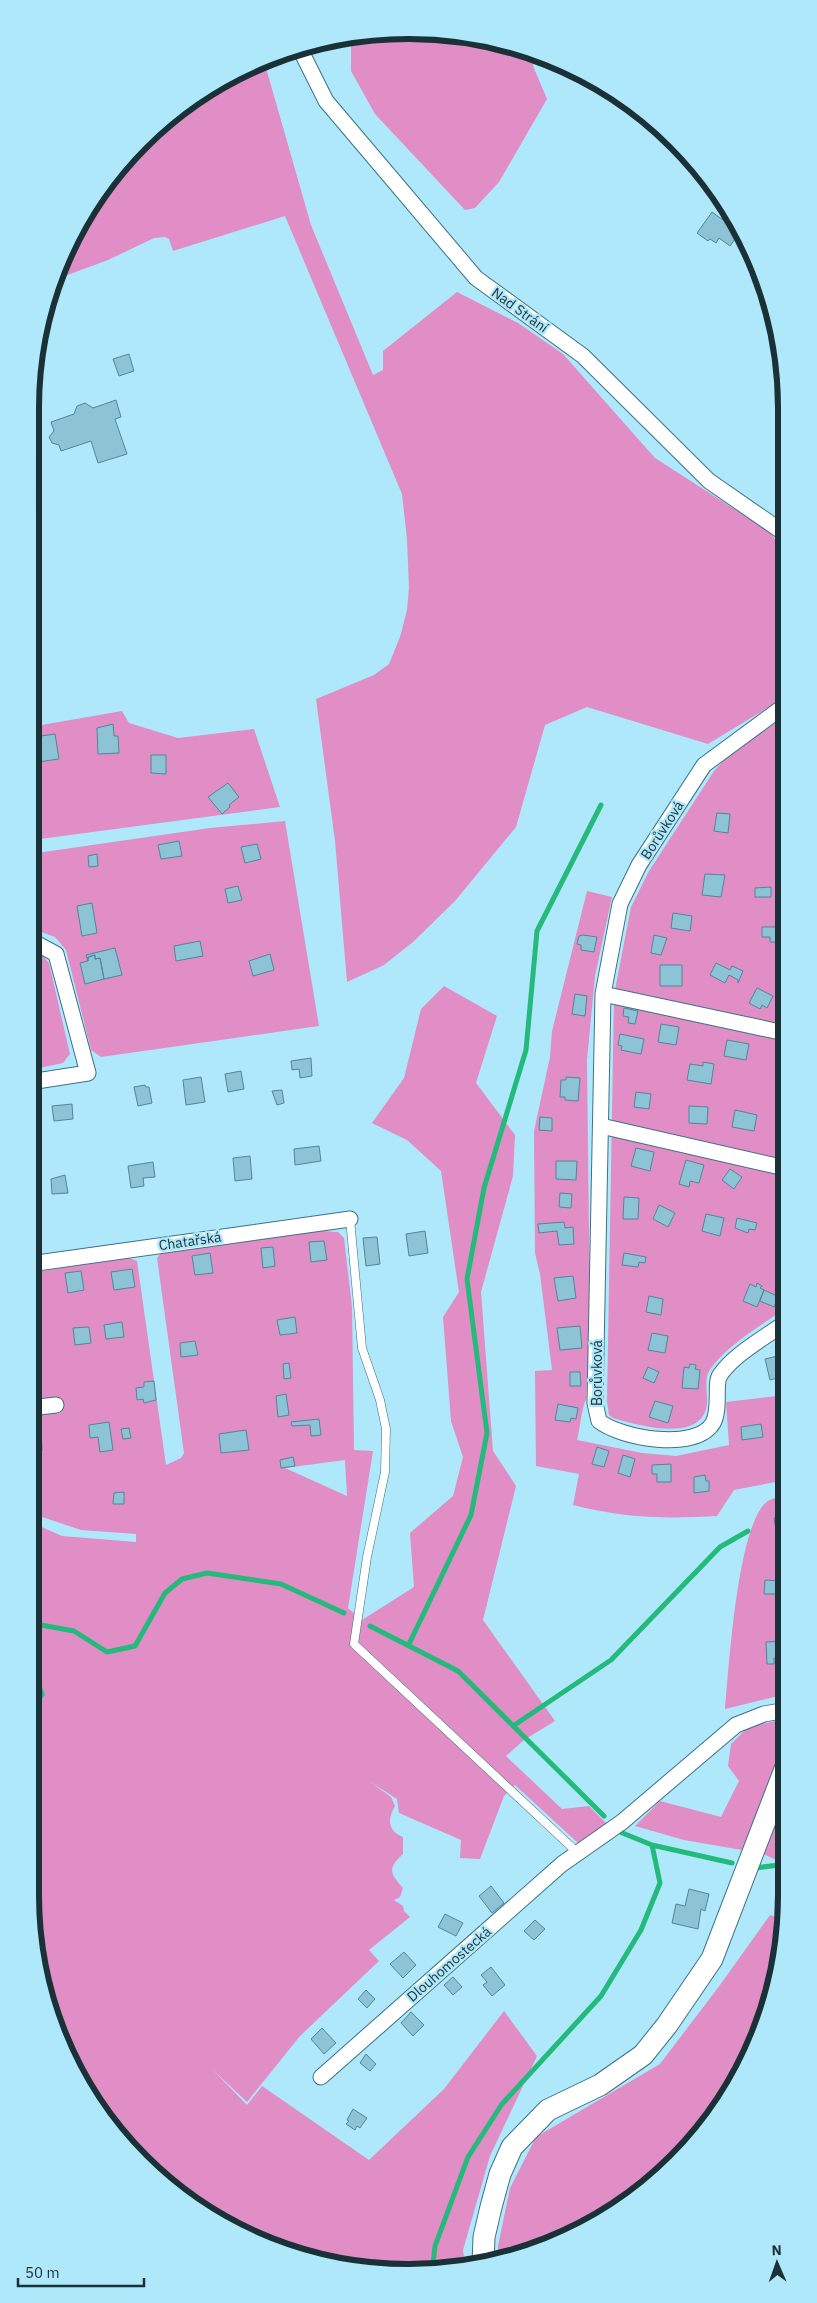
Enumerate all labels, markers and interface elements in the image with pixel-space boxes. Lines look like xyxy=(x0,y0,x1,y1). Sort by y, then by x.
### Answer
street label: Nad Strání xyxy=(488,283,552,337)
street label: Borůvková xyxy=(636,797,688,863)
street label: Chatařská xyxy=(157,1228,223,1254)
street label: Borůvková xyxy=(588,1339,606,1406)
street label: Dlouhomostecká xyxy=(403,1922,495,2006)
north arrow xyxy=(752,2238,802,2288)
text: N xyxy=(771,2241,782,2259)
scale bar xyxy=(18,2256,144,2288)
text: 50 m xyxy=(25,2263,60,2282)

